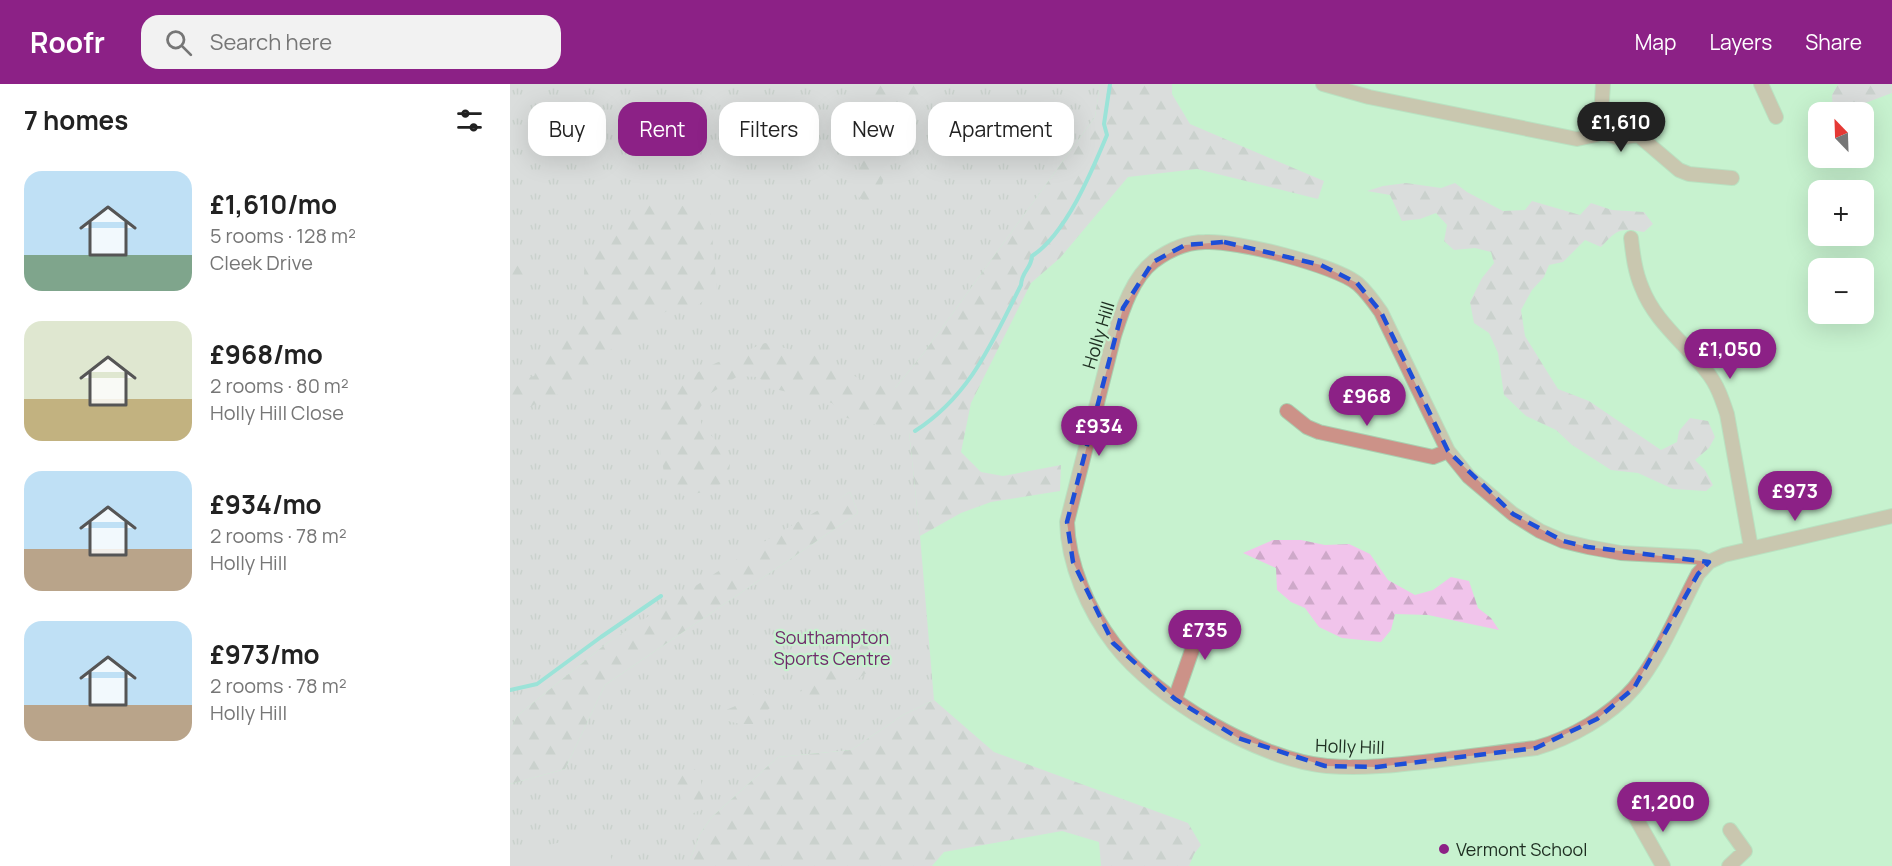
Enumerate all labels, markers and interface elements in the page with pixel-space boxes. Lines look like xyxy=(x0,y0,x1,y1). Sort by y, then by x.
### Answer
search box xyxy=(141,15,561,69)
text: Roofr xyxy=(30,23,105,61)
icon: search xyxy=(162,26,195,59)
text: Search here xyxy=(210,27,332,57)
text: Map xyxy=(1635,28,1676,56)
text: Layers xyxy=(1709,28,1772,56)
text: Share xyxy=(1805,28,1862,56)
text: 7 homes xyxy=(24,102,128,138)
chip: Buy xyxy=(528,102,606,156)
chip: Rent xyxy=(618,102,707,156)
chip: Filters xyxy=(719,102,819,156)
chip: New xyxy=(831,102,916,156)
chip: Apartment xyxy=(928,102,1074,156)
pin: £1,610 xyxy=(1572,102,1670,153)
north arrow xyxy=(1808,102,1874,168)
map controls xyxy=(1808,102,1874,324)
icon: filters xyxy=(453,104,486,137)
text: £1,610 xyxy=(1591,108,1651,135)
button: + xyxy=(1808,180,1874,246)
text: £1,610/mo xyxy=(210,186,337,222)
icon: home xyxy=(72,195,144,267)
text: 5 rooms · 128 m² xyxy=(210,222,356,249)
text: Cleek Drive xyxy=(210,249,313,276)
button: − xyxy=(1808,258,1874,324)
street label: Holly Hill xyxy=(1076,298,1120,372)
pin: £1,050 xyxy=(1681,329,1779,380)
text: £1,050 xyxy=(1698,335,1762,362)
text: £968/mo xyxy=(210,336,323,372)
icon: home xyxy=(72,345,144,417)
text: 2 rooms · 80 m² xyxy=(210,372,349,399)
pin: £968 xyxy=(1331,376,1403,427)
text: £968 xyxy=(1343,382,1391,409)
text: Holly Hill Close xyxy=(210,399,344,426)
pin: £934 xyxy=(1063,406,1135,457)
text: £934 xyxy=(1075,412,1123,439)
pin: £973 xyxy=(1759,471,1831,522)
text: £973 xyxy=(1772,477,1818,504)
text: £934/mo xyxy=(210,486,322,522)
icon: home xyxy=(72,495,144,567)
text: 2 rooms · 78 m² xyxy=(210,522,347,549)
text: Holly Hill xyxy=(210,549,287,576)
pin: £735 xyxy=(1169,610,1241,661)
text: £735 xyxy=(1182,616,1228,643)
park label: Southampton Sports Centre xyxy=(773,625,891,670)
text: £973/mo xyxy=(210,636,320,672)
icon: home xyxy=(72,645,144,717)
text: 2 rooms · 78 m² xyxy=(210,672,347,699)
text: Holly Hill xyxy=(210,699,287,726)
street label: Holly Hill xyxy=(1315,733,1385,759)
pin: £1,200 xyxy=(1614,782,1712,833)
text: £1,200 xyxy=(1631,788,1695,815)
place label: Vermont School xyxy=(1456,837,1587,861)
marker: Vermont School xyxy=(1437,842,1451,856)

